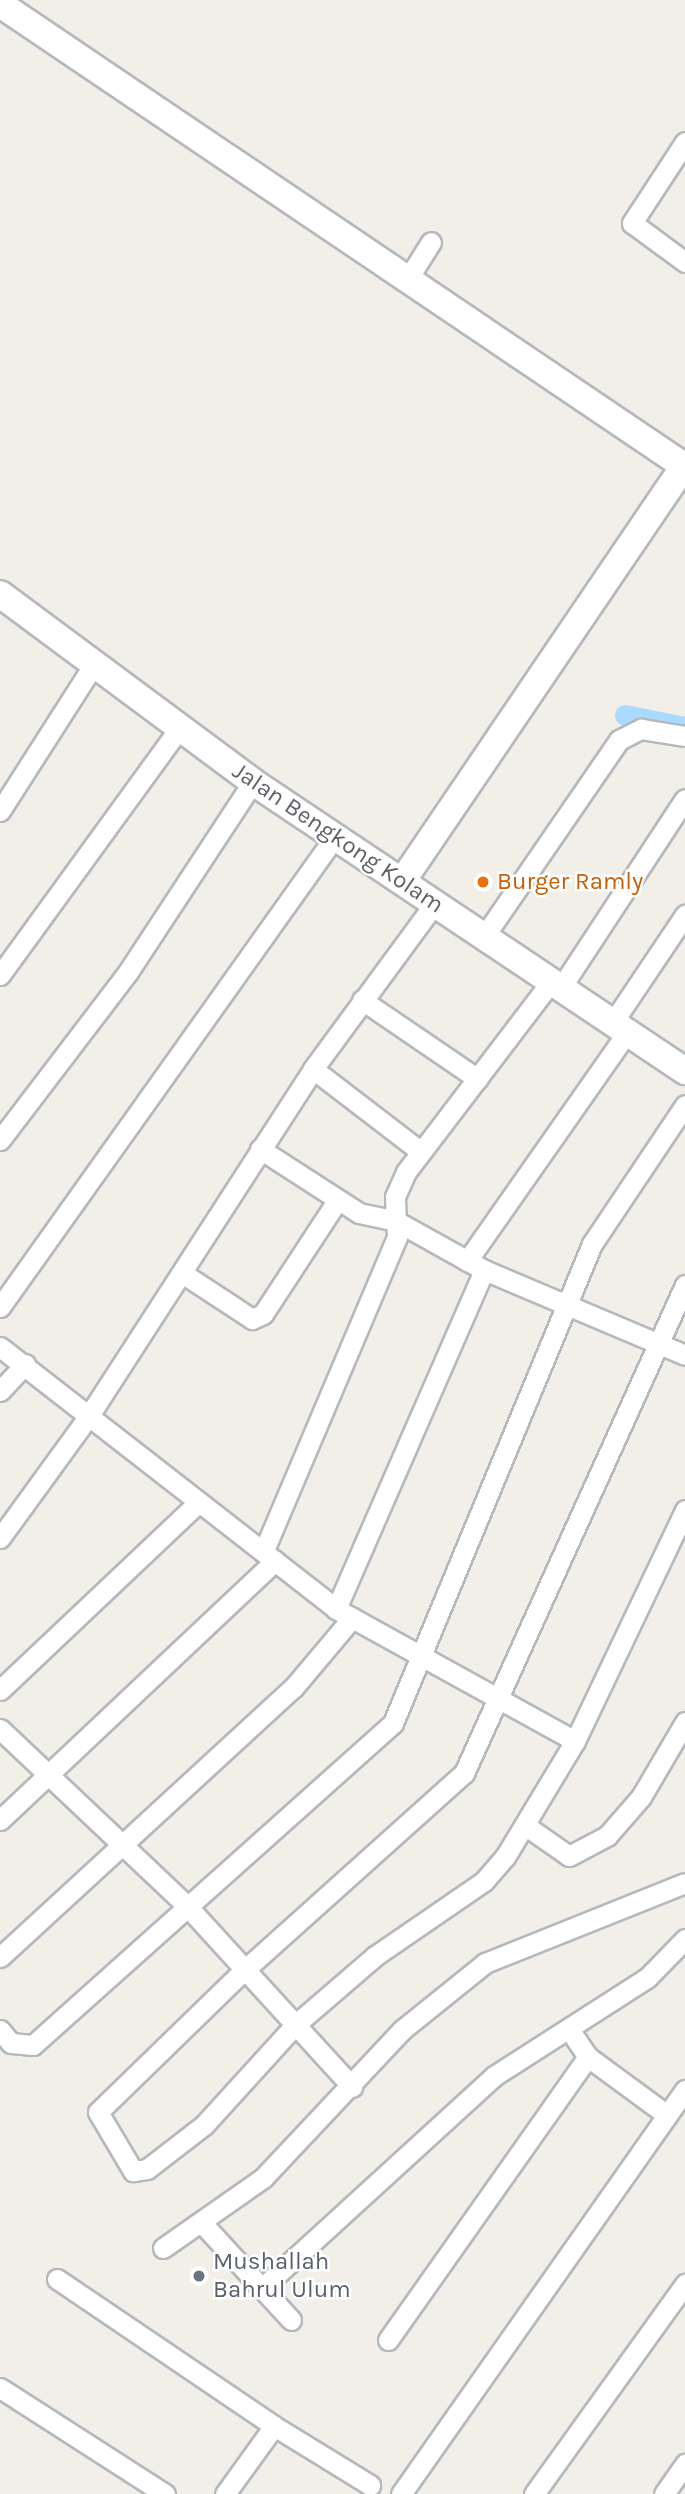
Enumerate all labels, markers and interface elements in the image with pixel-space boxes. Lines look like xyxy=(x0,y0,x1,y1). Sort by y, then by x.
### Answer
street label: Jalan Bengkong Kolam xyxy=(227,757,449,919)
place label: Burger Ramly xyxy=(497,868,643,896)
marker: Burger Ramly xyxy=(475,874,491,890)
place label: Mushallah Bahrul Ulum xyxy=(213,2248,351,2304)
marker: Mushallah Bahrul Ulum xyxy=(191,2268,207,2284)

